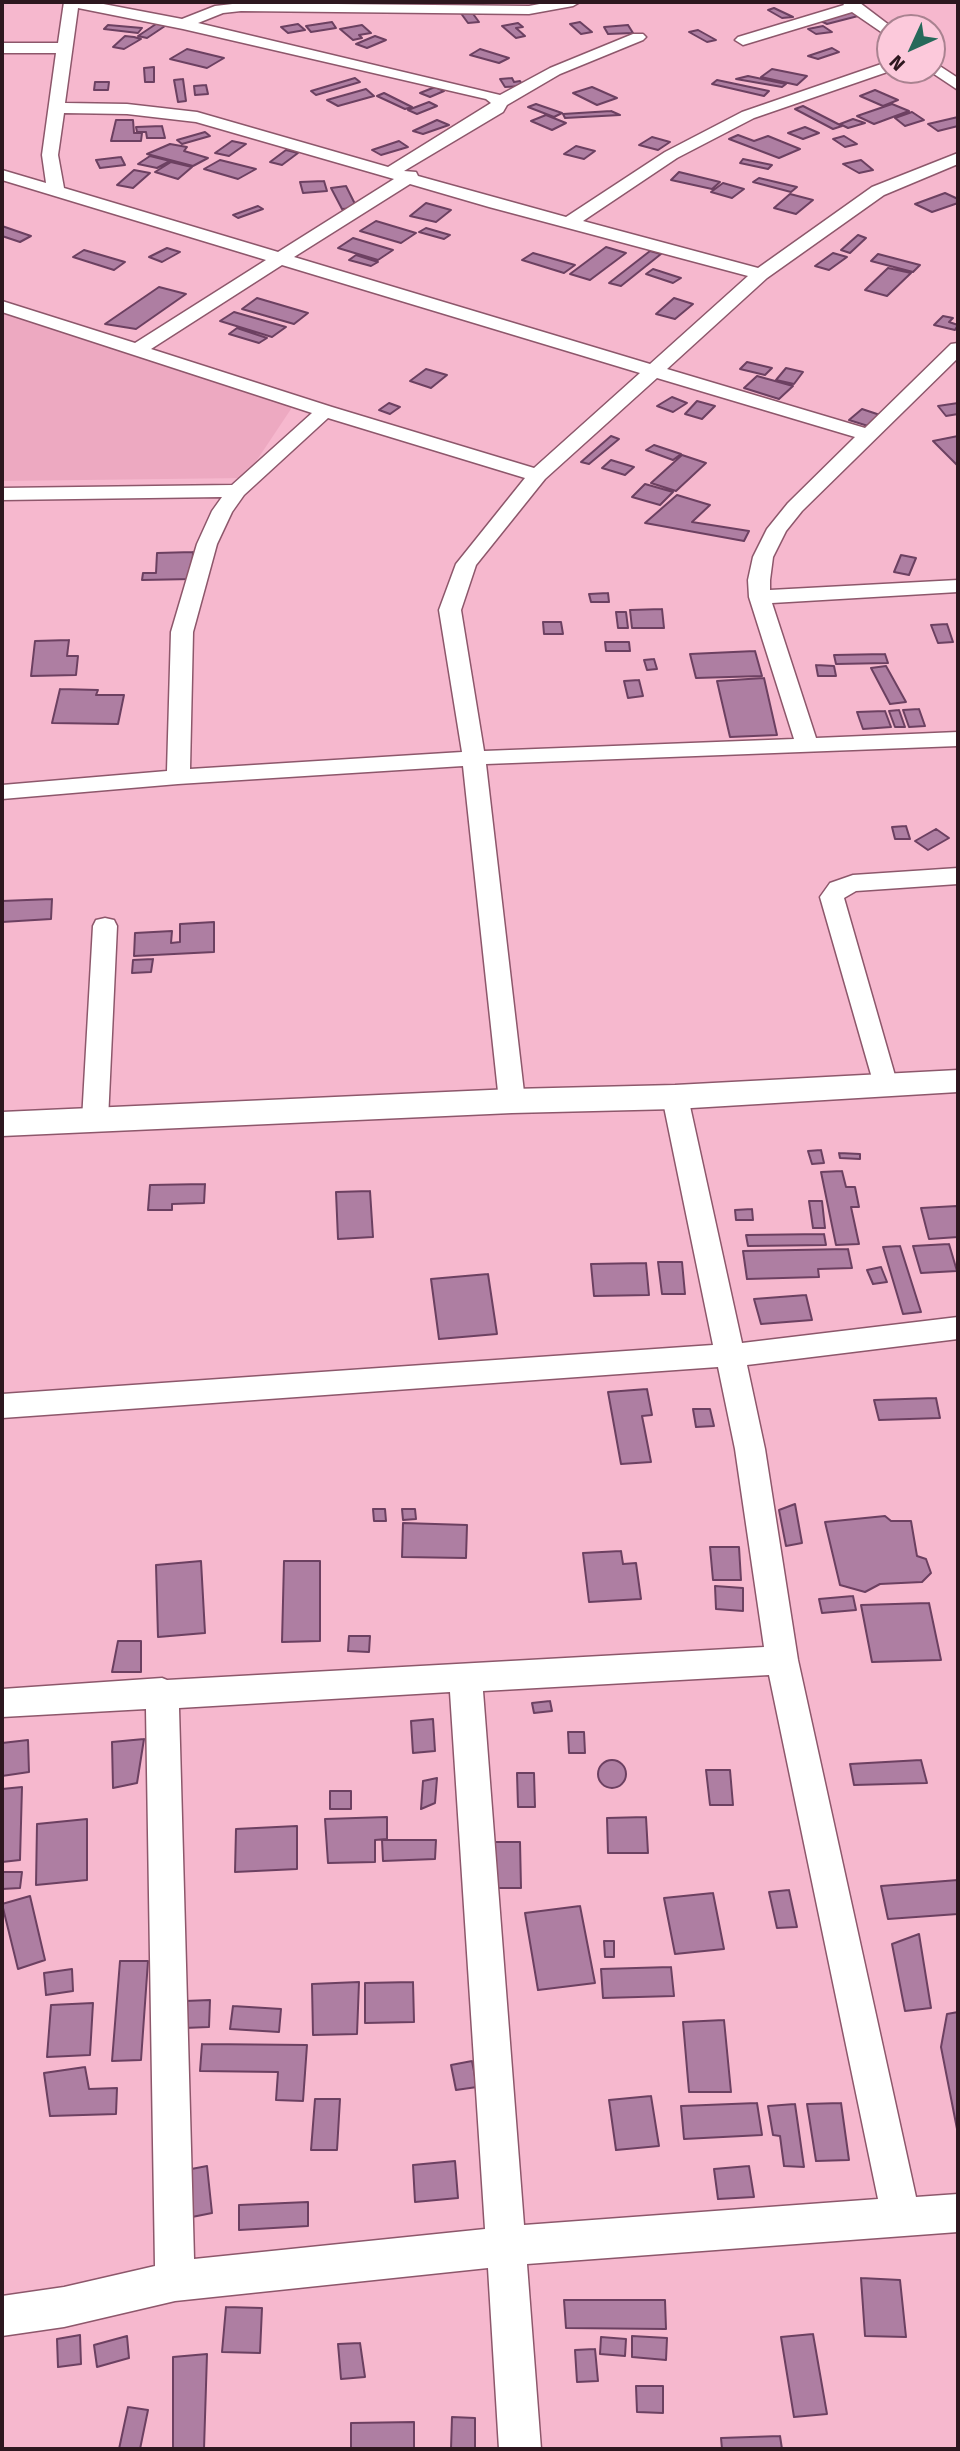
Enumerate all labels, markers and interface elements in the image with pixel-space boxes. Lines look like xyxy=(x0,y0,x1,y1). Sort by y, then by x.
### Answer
north arrow xyxy=(876,14,946,84)
text: N xyxy=(885,50,910,75)

